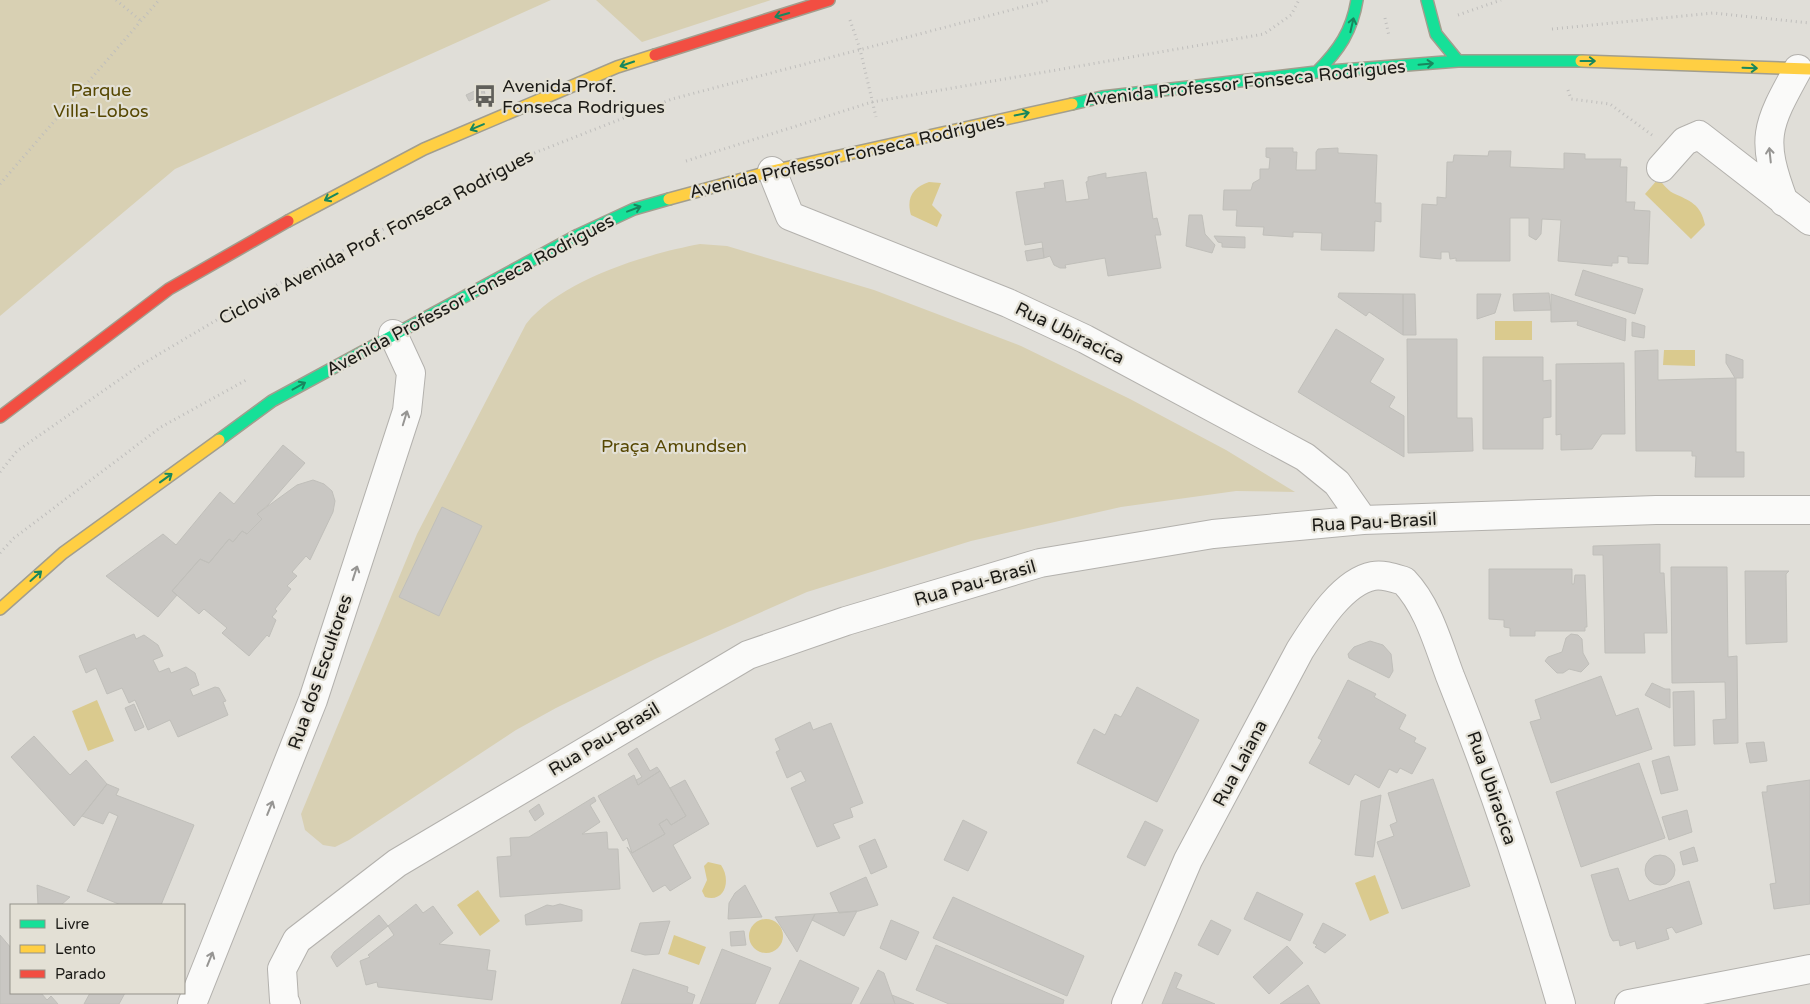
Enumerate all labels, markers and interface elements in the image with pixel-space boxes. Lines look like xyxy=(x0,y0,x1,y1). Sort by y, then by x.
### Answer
one-way arrow xyxy=(775,11,791,21)
one-way arrow xyxy=(1348,17,1357,33)
street label: Avenida Professor Fonseca Rodrigues xyxy=(1083,55,1407,111)
one-way arrow xyxy=(1580,56,1596,66)
one-way arrow xyxy=(1417,59,1433,68)
one-way arrow xyxy=(620,60,636,69)
one-way arrow xyxy=(1742,63,1758,72)
place label: Avenida Prof. Fonseca Rodrigues xyxy=(502,75,665,118)
park label: Parque Villa-Lobos xyxy=(53,79,149,122)
bus stop icon: Avenida Prof. Fonseca Rodrigues xyxy=(472,83,498,109)
street label: Avenida Professor Fonseca Rodrigues xyxy=(687,109,1007,203)
one-way arrow xyxy=(1013,109,1029,118)
one-way arrow xyxy=(470,123,485,132)
street label: Ciclovia Avenida Prof. Fonseca Rodrigues xyxy=(215,144,537,330)
one-way arrow xyxy=(1765,147,1775,163)
one-way arrow xyxy=(325,193,339,203)
one-way arrow xyxy=(626,204,641,213)
street label: Avenida Professor Fonseca Rodrigues xyxy=(322,210,618,380)
street label: Rua Ubiracica xyxy=(1012,297,1128,369)
one-way arrow xyxy=(292,381,307,391)
one-way arrow xyxy=(400,410,410,426)
park label: Praça Amundsen xyxy=(601,435,747,457)
one-way arrow xyxy=(159,473,173,483)
street label: Rua Pau-Brasil xyxy=(1311,508,1437,536)
street label: Rua Pau-Brasil xyxy=(912,555,1038,611)
one-way arrow xyxy=(350,565,360,581)
one-way arrow xyxy=(30,570,43,582)
street label: Rua dos Escultores xyxy=(283,592,357,752)
street label: Rua Pau-Brasil xyxy=(545,697,663,781)
street label: Rua Laiana xyxy=(1208,716,1272,810)
street label: Rua Ubiracica xyxy=(1462,728,1522,848)
one-way arrow xyxy=(266,801,276,816)
legend xyxy=(10,904,185,994)
text: Livre xyxy=(55,915,89,933)
text: Lento xyxy=(55,940,96,958)
one-way arrow xyxy=(206,952,215,967)
text: Parado xyxy=(55,965,106,983)

